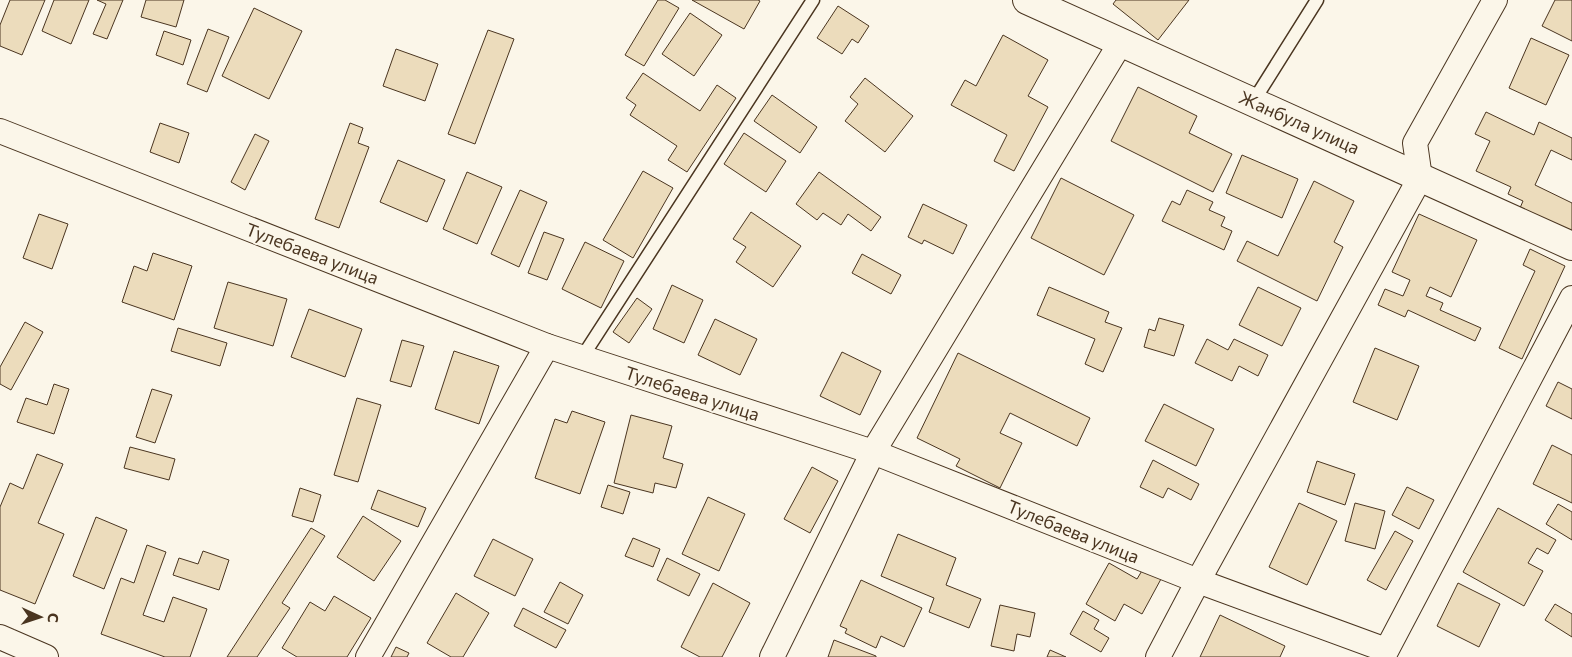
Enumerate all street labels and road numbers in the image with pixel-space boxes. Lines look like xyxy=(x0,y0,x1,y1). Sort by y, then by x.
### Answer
street label: Жанбула улица xyxy=(1236,86,1363,159)
street label: Тулебаева улица xyxy=(243,218,382,288)
street label: Тулебаева улица xyxy=(622,361,762,425)
street label: Тулебаева улица xyxy=(1004,495,1143,568)

